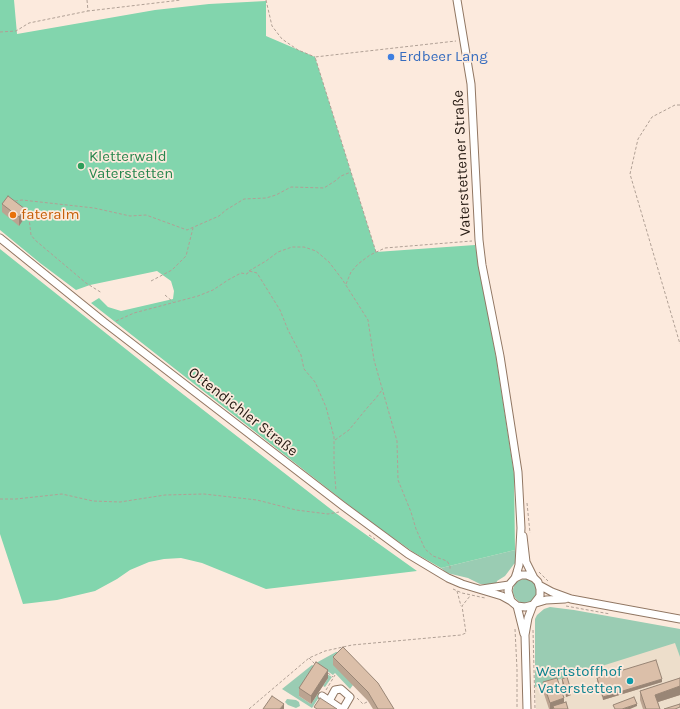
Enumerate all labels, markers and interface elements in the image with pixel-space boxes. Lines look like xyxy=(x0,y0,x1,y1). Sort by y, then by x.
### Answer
place label: Erdbeer Lang xyxy=(399,48,488,66)
marker: Erdbeer Lang xyxy=(386,52,396,62)
street label: Vaterstettener Straße xyxy=(449,90,475,236)
place label: Kletterwald Vaterstetten xyxy=(89,148,173,183)
marker: Kletterwald Vaterstetten xyxy=(76,161,86,171)
place label: fateralm xyxy=(21,206,80,224)
marker: fateralm xyxy=(8,210,18,220)
street label: Ottendichler Straße xyxy=(185,364,301,460)
place label: Wertstoffhof Vaterstetten xyxy=(536,663,622,698)
marker: Wertstoffhof Vaterstetten xyxy=(625,676,635,686)

